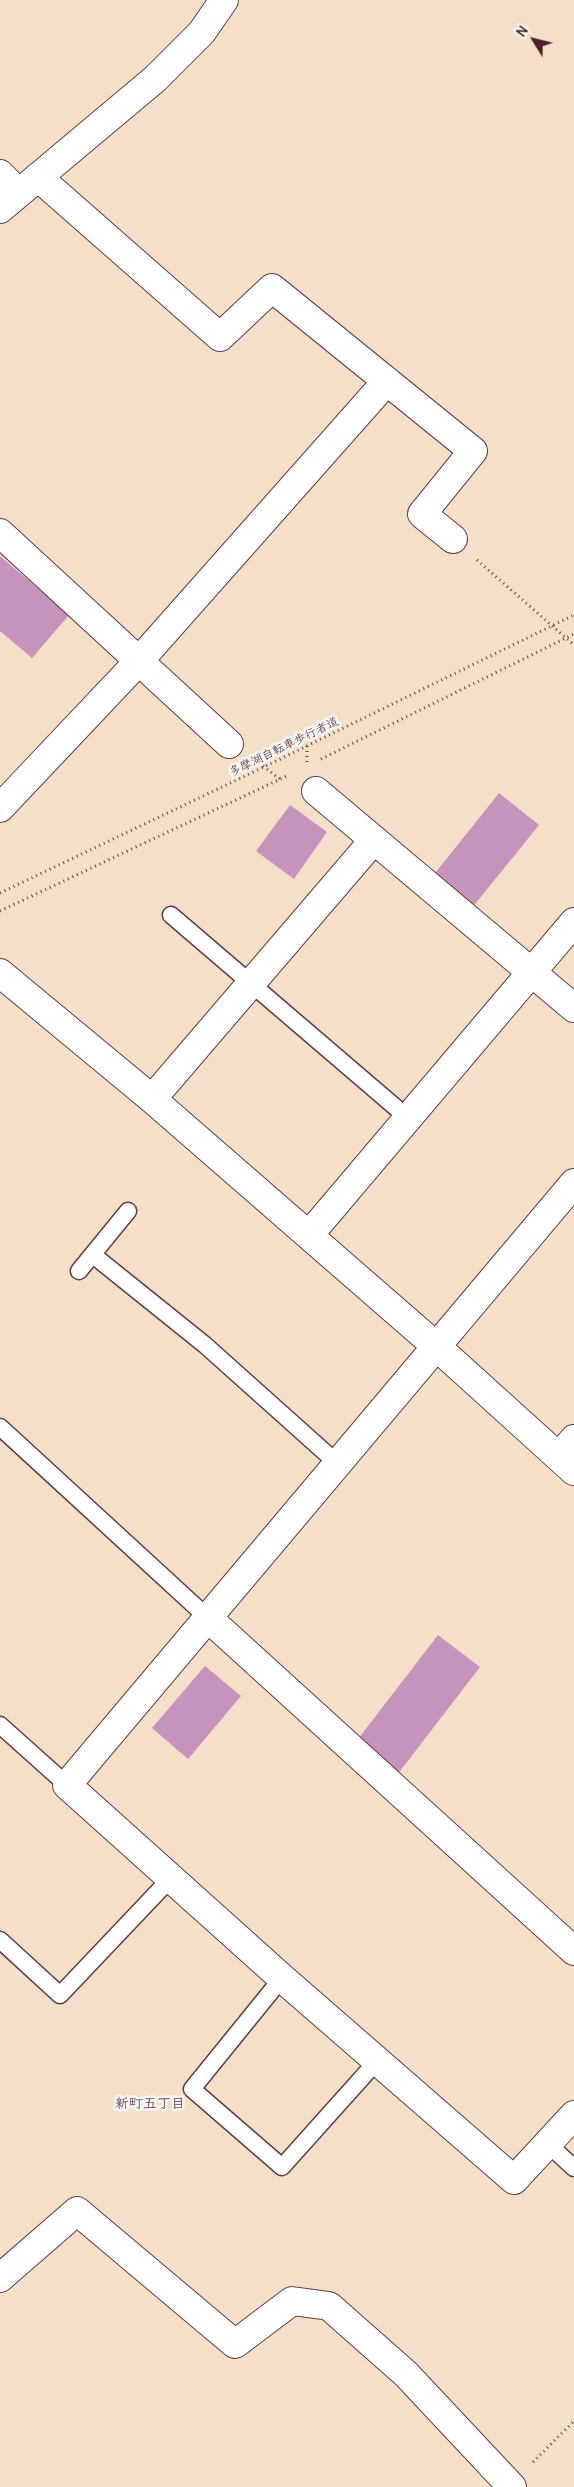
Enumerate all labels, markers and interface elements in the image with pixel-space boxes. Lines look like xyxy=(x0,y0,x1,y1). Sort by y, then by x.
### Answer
north arrow xyxy=(509,15,559,65)
text: N xyxy=(512,22,532,40)
street label: 多摩湖自転車歩行者道 xyxy=(227,714,341,780)
district label: 新町五丁目 xyxy=(115,2096,185,2112)

